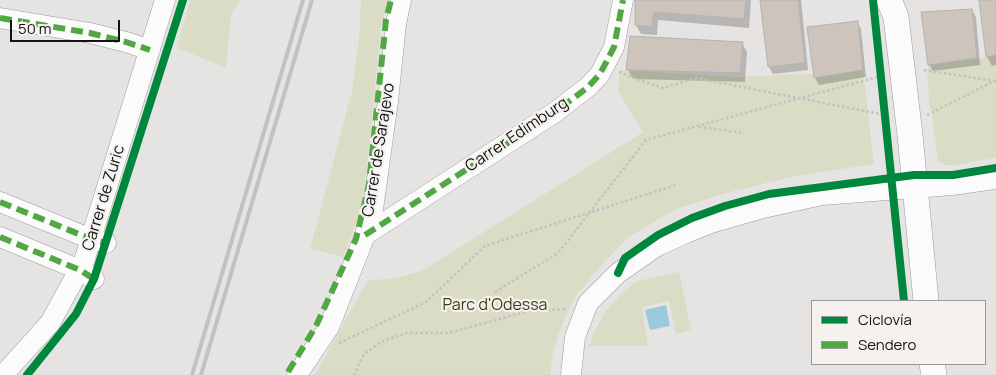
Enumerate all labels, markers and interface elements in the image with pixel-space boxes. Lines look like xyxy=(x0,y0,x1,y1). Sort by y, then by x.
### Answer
scale bar xyxy=(12,10,122,42)
text: 50 m xyxy=(18,18,52,39)
street label: Carrer de Sarajevo xyxy=(359,82,399,218)
street label: Carrer Edimburg xyxy=(462,94,572,176)
street label: Carrer de Zuric xyxy=(79,143,129,253)
park label: Parc d'Odessa xyxy=(443,296,547,316)
legend xyxy=(811,300,986,365)
text: Ciclovía xyxy=(858,309,912,330)
text: Sendero xyxy=(858,334,916,355)

